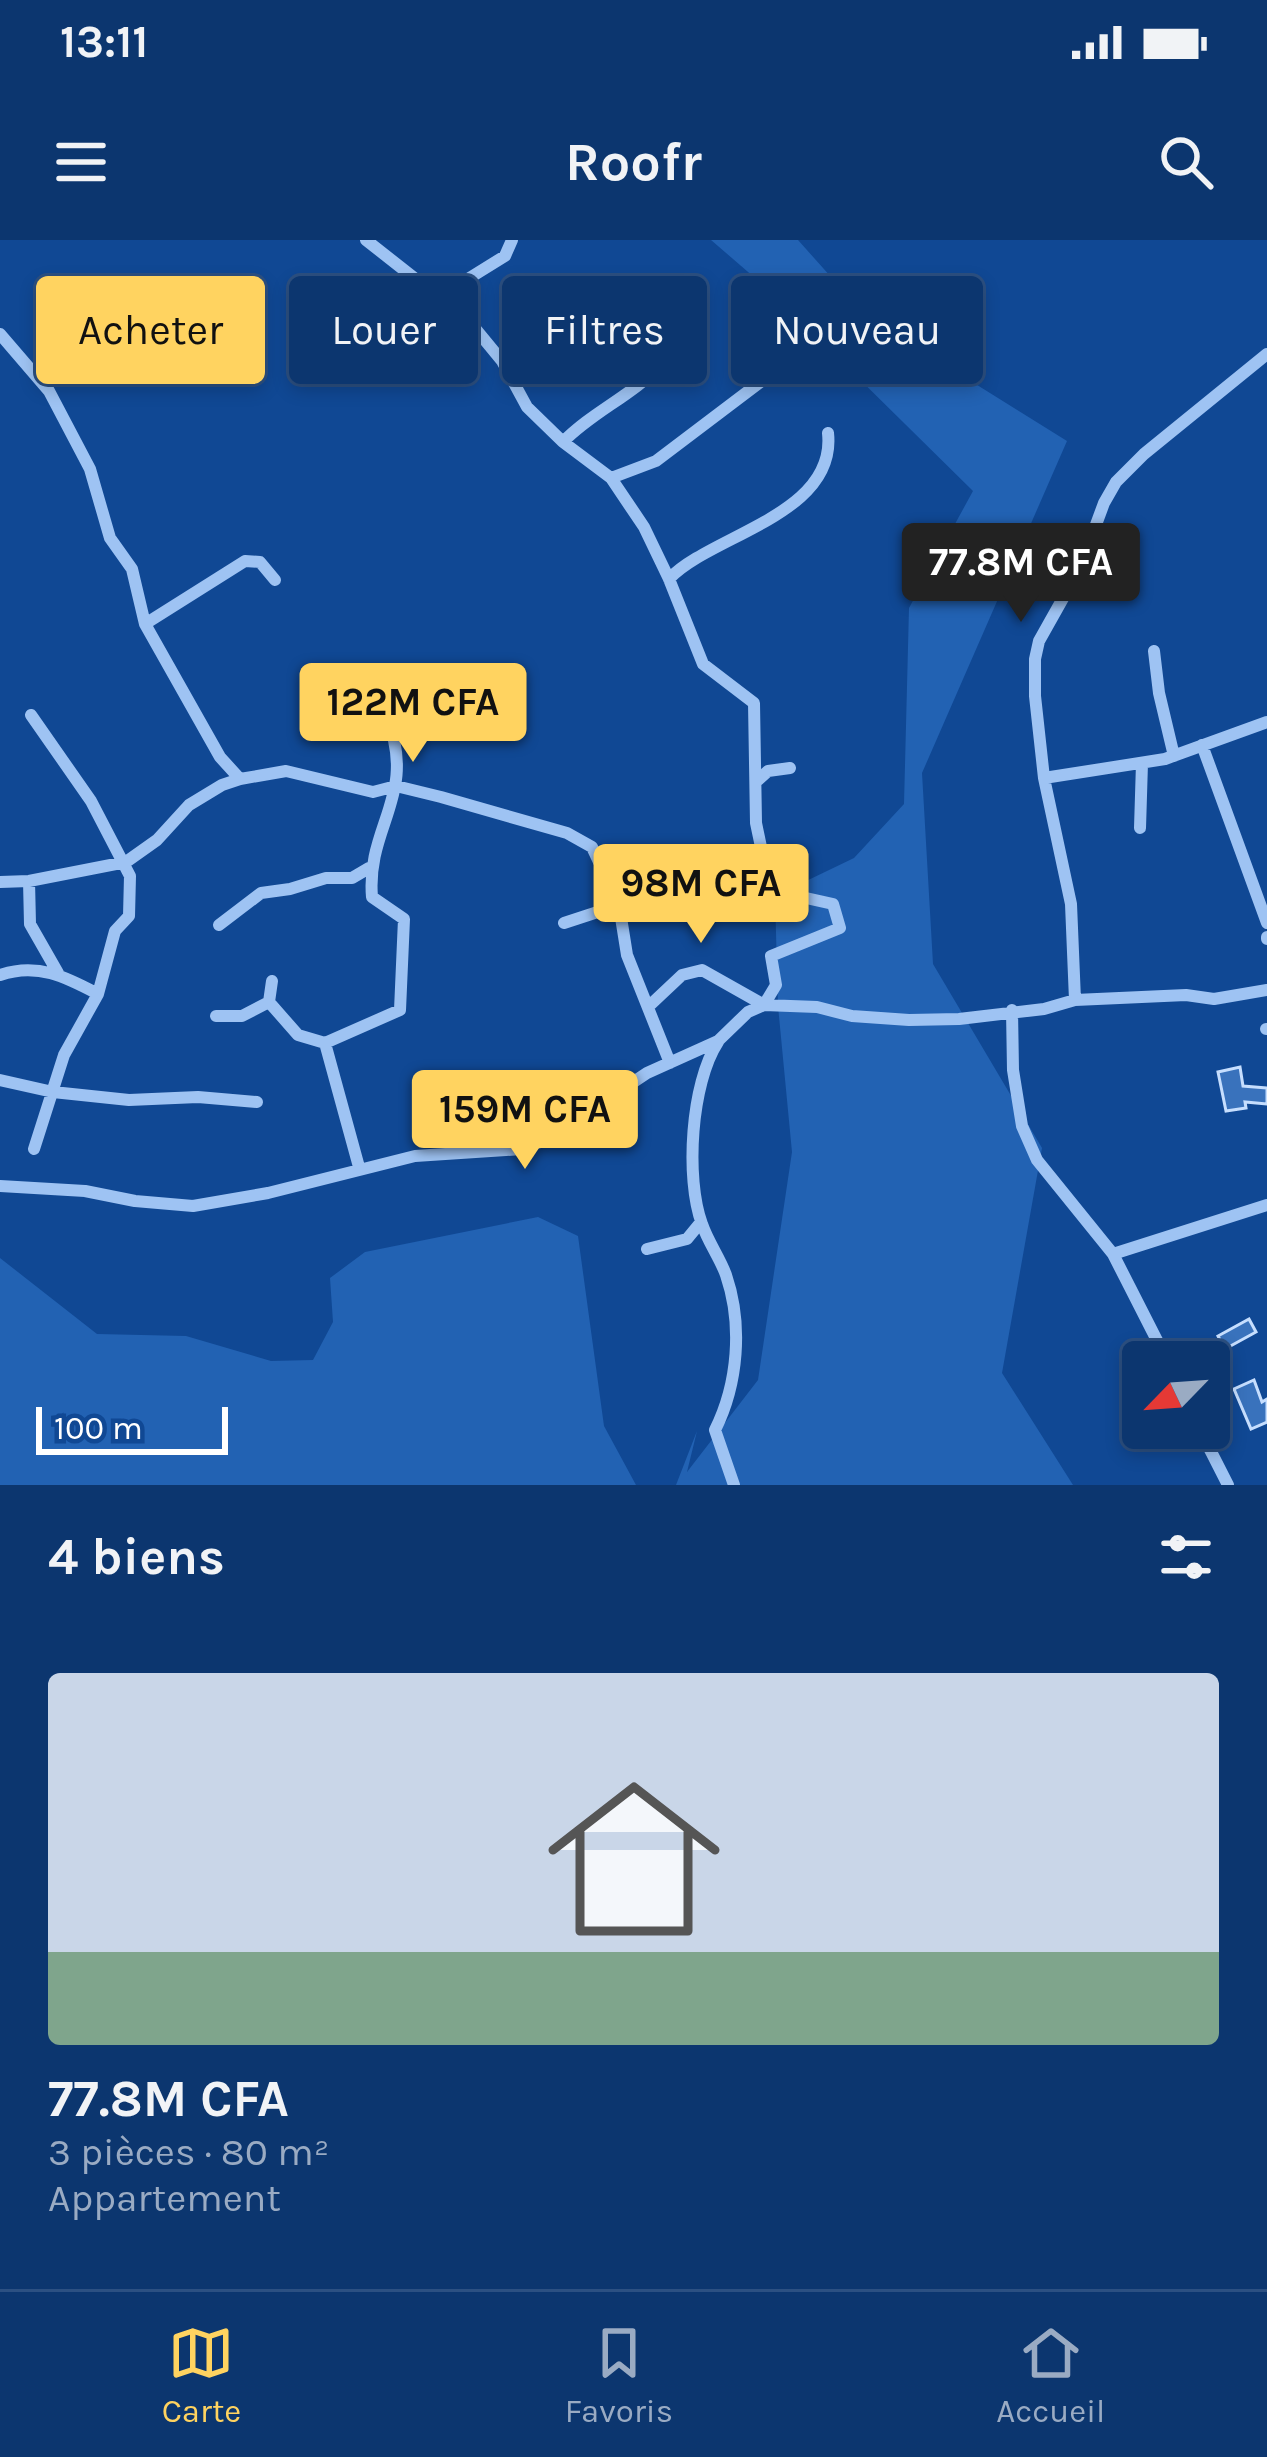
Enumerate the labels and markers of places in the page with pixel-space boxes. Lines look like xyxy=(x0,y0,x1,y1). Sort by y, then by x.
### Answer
pin: 77.8M CFA xyxy=(884,523,1158,625)
pin: 122M CFA xyxy=(289,663,537,765)
pin: 98M CFA xyxy=(590,844,812,946)
pin: 159M CFA xyxy=(401,1070,649,1172)

